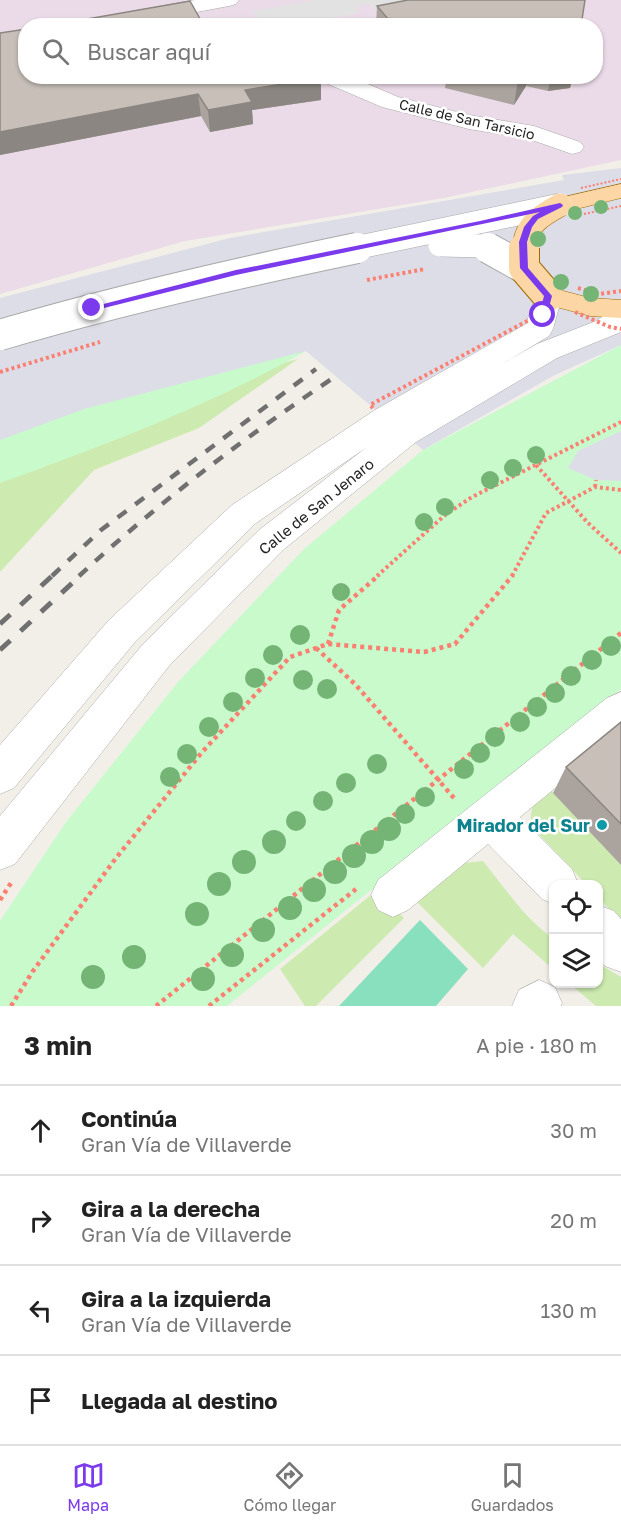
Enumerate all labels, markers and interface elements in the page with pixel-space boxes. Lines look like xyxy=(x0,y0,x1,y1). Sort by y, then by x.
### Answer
search box xyxy=(18,18,603,84)
icon: search xyxy=(39,35,72,68)
text: Buscar aquí xyxy=(87,38,210,65)
street label: Calle de San Tarsicio xyxy=(397,95,537,143)
route end xyxy=(78,294,104,320)
route start xyxy=(529,301,555,327)
street label: Calle de San Jenaro xyxy=(255,454,377,558)
place label: Mirador del Sur xyxy=(456,814,590,836)
marker: Mirador del Sur xyxy=(595,818,609,832)
map controls xyxy=(549,880,603,988)
button: locate xyxy=(549,880,603,934)
button: layers xyxy=(549,934,603,988)
text: 3 min xyxy=(24,1030,92,1061)
text: A pie · 180 m xyxy=(476,1033,597,1057)
text: Continúa xyxy=(81,1105,177,1132)
icon: ahead xyxy=(24,1114,57,1147)
text: 30 m xyxy=(550,1118,597,1142)
text: Gran Vía de Villaverde xyxy=(81,1132,292,1156)
text: Gira a la derecha xyxy=(81,1195,260,1222)
icon: right xyxy=(24,1204,57,1237)
text: 20 m xyxy=(550,1208,597,1232)
text: Gran Vía de Villaverde xyxy=(81,1222,292,1246)
text: Gira a la izquierda xyxy=(81,1285,271,1312)
icon: left xyxy=(24,1294,57,1327)
text: 130 m xyxy=(541,1298,597,1322)
text: Gran Vía de Villaverde xyxy=(81,1312,292,1336)
icon: arrive xyxy=(24,1384,57,1417)
text: Llegada al destino xyxy=(81,1387,278,1414)
tab: Mapa xyxy=(67,1459,109,1515)
tab: Cómo llegar xyxy=(244,1459,336,1515)
tab: Guardados xyxy=(471,1459,554,1515)

